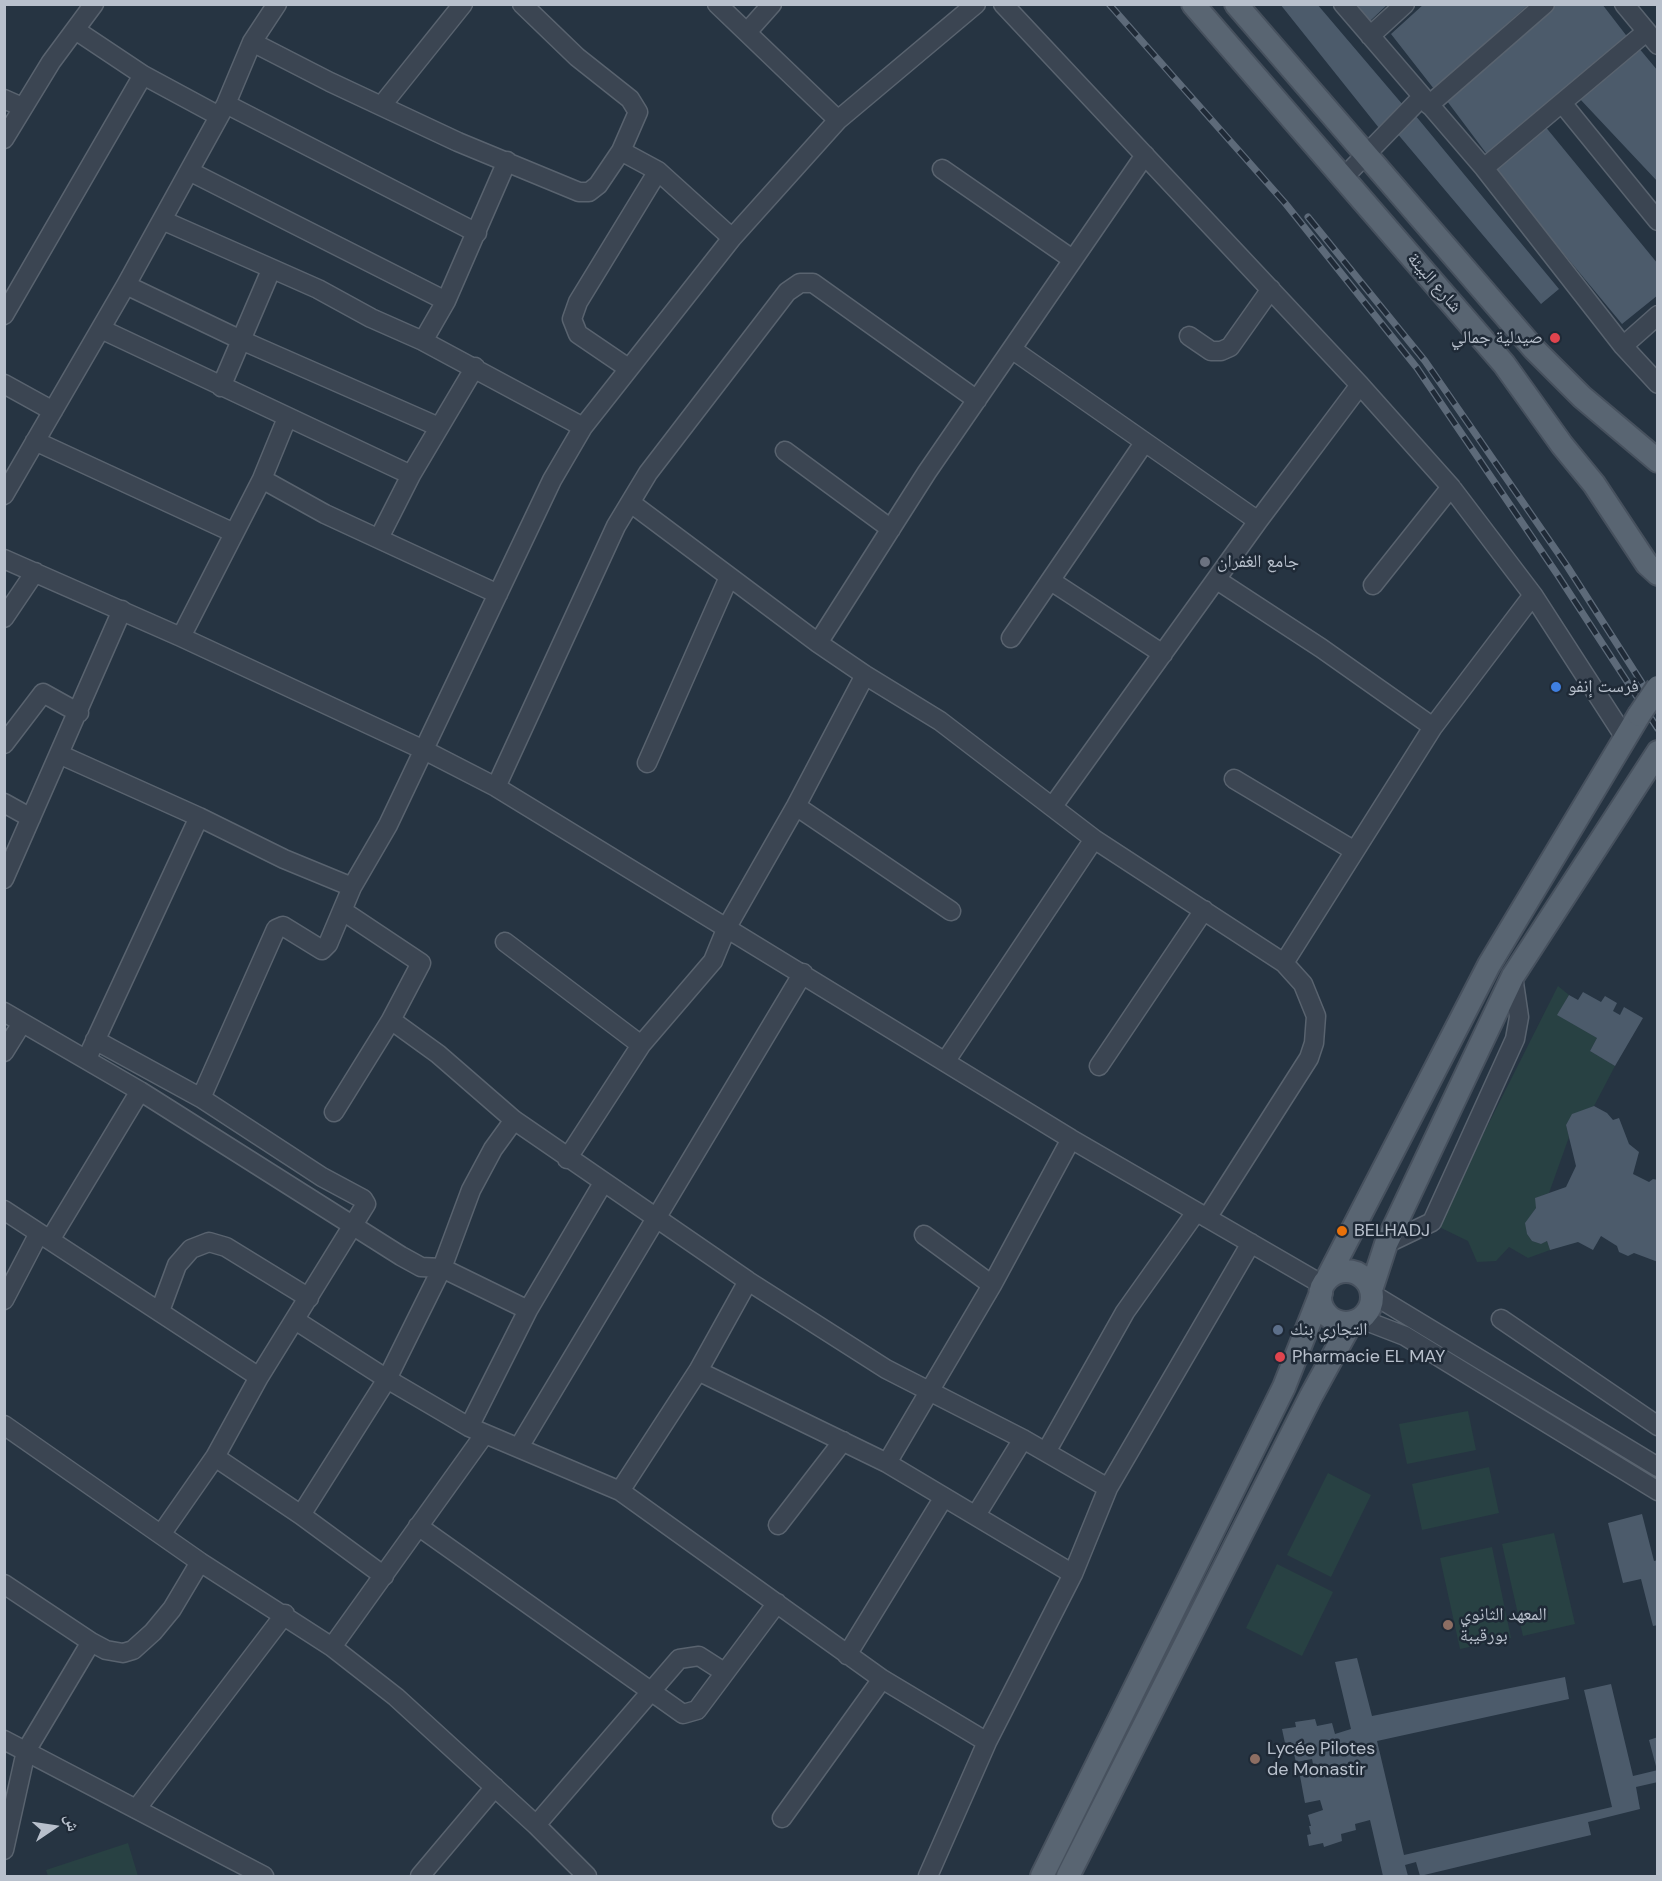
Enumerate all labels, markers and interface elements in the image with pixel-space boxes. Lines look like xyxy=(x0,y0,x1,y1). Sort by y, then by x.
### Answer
street label: شارع البيئة xyxy=(1402,249,1466,317)
place label: صيدلية جمالي xyxy=(1451,327,1543,349)
marker: صيدلية جمالي xyxy=(1548,331,1562,345)
place label: جامع الغفران xyxy=(1217,551,1299,573)
marker: جامع الغفران xyxy=(1198,555,1212,569)
place label: فرست إنفو xyxy=(1568,676,1639,698)
marker: فرست إنفو xyxy=(1549,680,1563,694)
place label: BELHADJ xyxy=(1354,1220,1430,1242)
marker: BELHADJ xyxy=(1335,1224,1349,1238)
place label: التجاري بنك xyxy=(1290,1319,1367,1341)
marker: التجاري بنك xyxy=(1271,1323,1285,1337)
place label: Pharmacie EL MAY xyxy=(1292,1346,1445,1368)
marker: Pharmacie EL MAY xyxy=(1273,1350,1287,1364)
place label: المعهد الثانوي بورقيبة xyxy=(1460,1604,1547,1646)
marker: المعهد الثانوي بورقيبة xyxy=(1441,1618,1455,1632)
place label: Lycée Pilotes de Monastir xyxy=(1267,1738,1375,1780)
marker: Lycée Pilotes de Monastir xyxy=(1248,1752,1262,1766)
north arrow xyxy=(24,1797,84,1857)
text: ش xyxy=(60,1812,84,1833)

